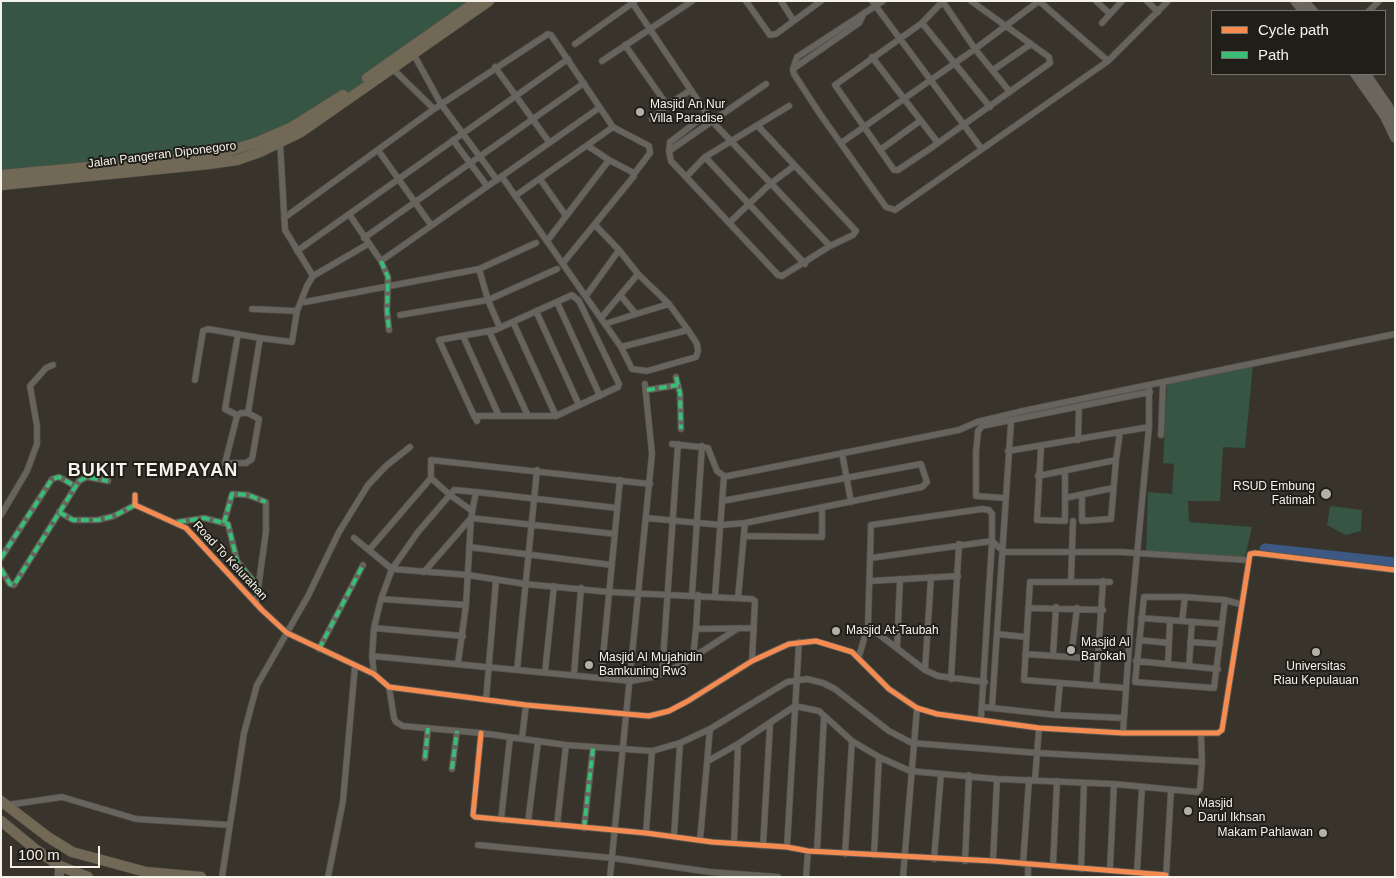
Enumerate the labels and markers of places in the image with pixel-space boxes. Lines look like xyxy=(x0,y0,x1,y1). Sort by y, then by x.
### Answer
place label: Masjid An Nur Villa Paradise xyxy=(650,98,725,126)
marker: Masjid An Nur Villa Paradise xyxy=(634,106,646,118)
place label: RSUD Embung Fatimah xyxy=(1233,480,1315,508)
marker: RSUD Embung Fatimah xyxy=(1319,487,1333,501)
place label: Masjid At-Taubah xyxy=(846,624,939,638)
marker: Masjid At-Taubah xyxy=(830,625,842,637)
place label: Masjid Al Barokah xyxy=(1081,636,1130,664)
marker: Masjid Al Barokah xyxy=(1065,644,1077,656)
marker: Universitas Riau Kepulauan xyxy=(1310,646,1322,658)
place label: Masjid Al Mujahidin Bamkuning Rw3 xyxy=(599,651,702,679)
marker: Masjid Al Mujahidin Bamkuning Rw3 xyxy=(583,659,595,671)
place label: Universitas Riau Kepulauan xyxy=(1273,660,1359,688)
place label: Masjid Darul Ikhsan xyxy=(1198,797,1265,825)
marker: Masjid Darul Ikhsan xyxy=(1182,805,1194,817)
place label: Makam Pahlawan xyxy=(1218,826,1313,840)
marker: Makam Pahlawan xyxy=(1317,827,1329,839)

